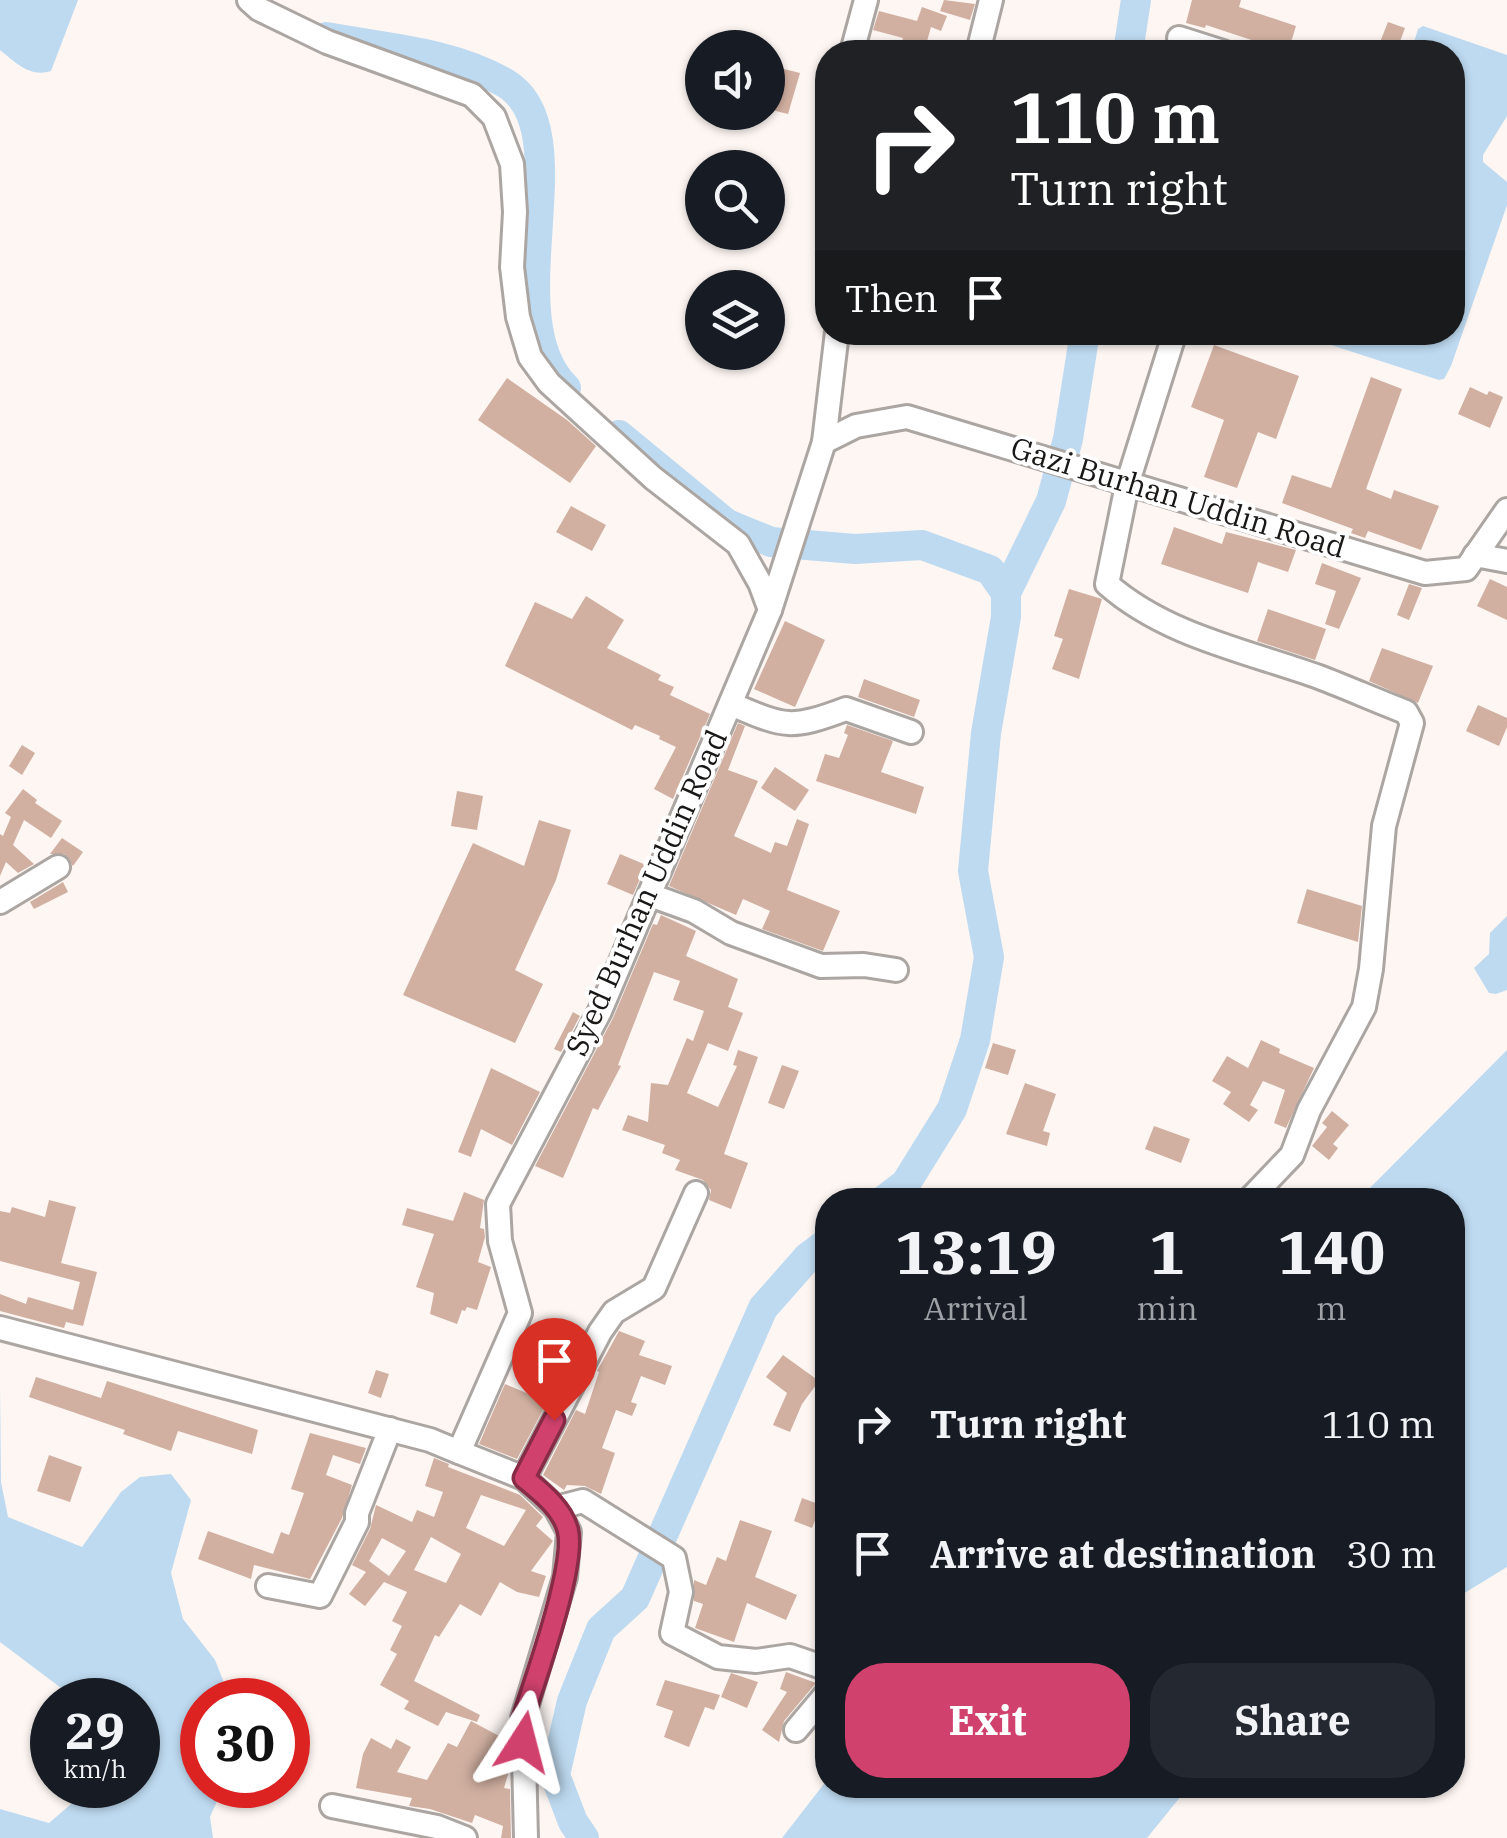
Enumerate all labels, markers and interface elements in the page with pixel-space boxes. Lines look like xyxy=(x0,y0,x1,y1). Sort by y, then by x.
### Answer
map controls xyxy=(685,30,785,370)
button: sound xyxy=(685,30,785,130)
text: 110 m xyxy=(1010,71,1220,162)
icon: right xyxy=(845,80,975,210)
button: search xyxy=(685,150,785,250)
text: Turn right xyxy=(1010,159,1228,217)
button: layers xyxy=(685,270,785,370)
icon: arrive xyxy=(958,270,1013,325)
text: Then xyxy=(845,273,938,322)
street label: Gazi Burhan Uddin Road xyxy=(1006,427,1350,566)
street label: Syed Burhan Uddin Road xyxy=(556,723,735,1062)
text: 13:19 xyxy=(895,1212,1057,1291)
text: 1 xyxy=(1149,1212,1185,1291)
text: 140 xyxy=(1277,1212,1385,1291)
text: Arrival xyxy=(924,1287,1028,1329)
text: min xyxy=(1137,1287,1198,1329)
text: m xyxy=(1316,1287,1347,1329)
pin xyxy=(512,1318,597,1421)
icon: arrive xyxy=(527,1333,582,1388)
icon: right xyxy=(845,1396,900,1451)
text: Turn right xyxy=(930,1399,1126,1448)
text: 110 m xyxy=(1322,1399,1435,1448)
icon: arrive xyxy=(845,1526,900,1581)
text: Arrive at destination xyxy=(930,1529,1316,1578)
text: 30 m xyxy=(1346,1529,1437,1578)
button: Exit xyxy=(845,1663,1130,1778)
button: Share xyxy=(1150,1663,1435,1778)
speed limit sign: 30 xyxy=(180,1678,310,1808)
position arrow xyxy=(471,1690,575,1794)
text: 29 xyxy=(65,1698,125,1763)
text: km/h xyxy=(63,1752,127,1785)

